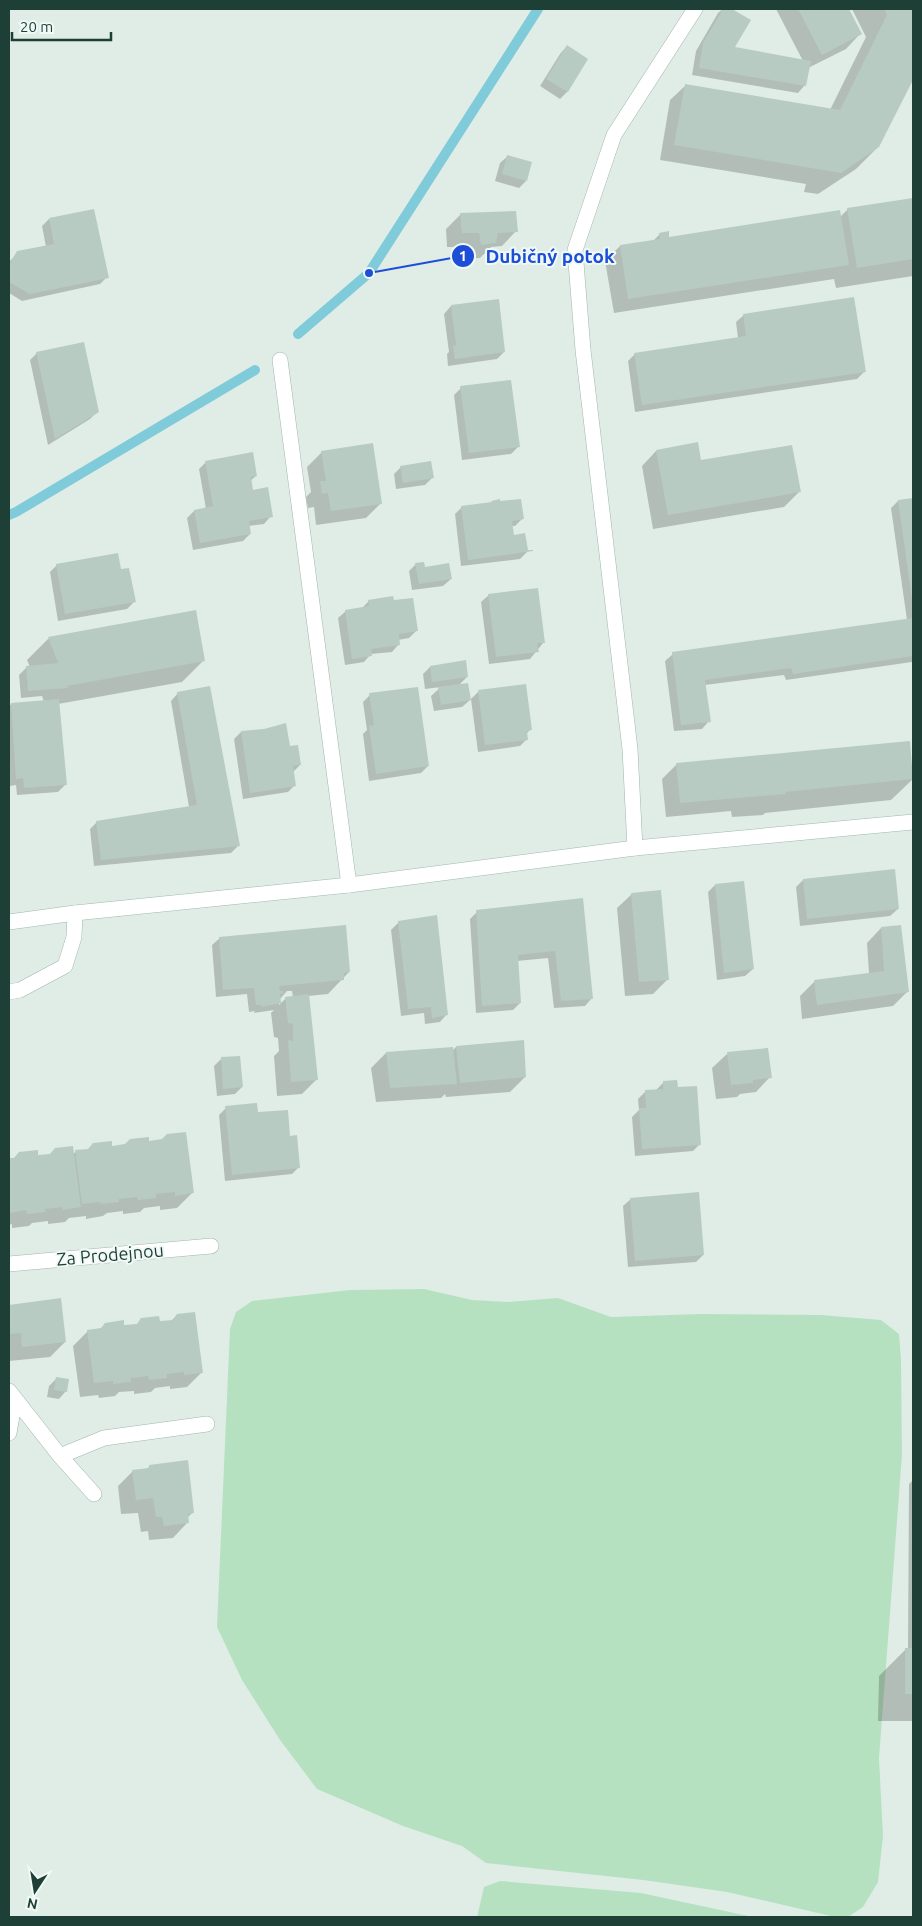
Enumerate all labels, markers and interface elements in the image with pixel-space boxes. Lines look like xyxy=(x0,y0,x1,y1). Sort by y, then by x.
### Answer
scale bar xyxy=(12,10,111,42)
text: 20 m xyxy=(20,18,53,35)
callout: Dubičný potok xyxy=(450,239,625,273)
text: Dubičný potok xyxy=(485,245,615,267)
text: 1 xyxy=(459,247,467,264)
street label: Za Prodejnou xyxy=(55,1239,164,1269)
north arrow xyxy=(10,1866,60,1916)
text: N xyxy=(26,1895,39,1913)

